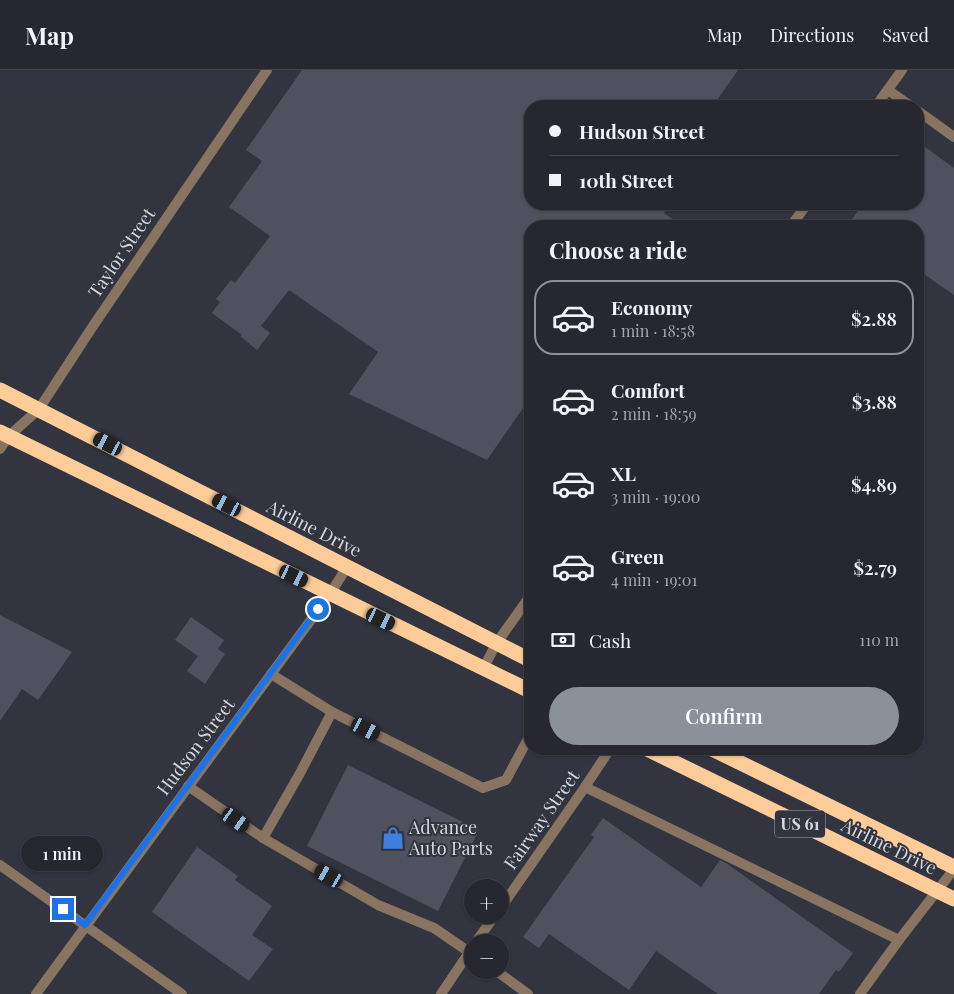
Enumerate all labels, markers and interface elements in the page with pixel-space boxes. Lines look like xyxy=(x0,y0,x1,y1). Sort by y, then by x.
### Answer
text: Map xyxy=(25,19,74,51)
text: Map xyxy=(707,23,742,47)
text: Directions xyxy=(770,23,854,47)
text: Saved xyxy=(882,23,929,47)
text: Hudson Street xyxy=(579,118,705,144)
text: 10th Street xyxy=(579,167,673,193)
street label: Taylor Street xyxy=(82,202,160,302)
text: Choose a ride xyxy=(549,235,687,265)
text: Economy xyxy=(611,294,692,320)
icon: car xyxy=(551,295,596,340)
text: $2.88 xyxy=(851,305,897,331)
text: 1 min · 18:58 xyxy=(611,320,695,341)
text: Comfort xyxy=(611,377,685,403)
icon: car xyxy=(551,378,596,423)
text: $3.88 xyxy=(852,388,897,414)
text: 2 min · 18:59 xyxy=(611,403,697,424)
car xyxy=(91,431,124,457)
text: XL xyxy=(611,460,636,486)
icon: car xyxy=(551,461,596,506)
text: $4.89 xyxy=(851,471,897,497)
text: 3 min · 19:00 xyxy=(611,486,700,507)
car xyxy=(210,492,243,518)
street label: Airline Drive xyxy=(262,494,366,562)
text: Green xyxy=(611,543,664,569)
icon: car xyxy=(551,544,596,589)
text: $2.79 xyxy=(853,554,897,580)
car xyxy=(277,563,310,589)
text: 4 min · 19:01 xyxy=(611,569,697,590)
route start xyxy=(307,598,329,620)
car xyxy=(364,606,397,632)
icon: cash xyxy=(549,626,577,654)
text: Cash xyxy=(589,627,631,653)
text: 110 m xyxy=(859,629,899,650)
button: Confirm xyxy=(549,687,899,745)
street label: Hudson Street xyxy=(151,692,240,800)
car xyxy=(349,716,382,742)
street label: Fairway Street xyxy=(498,764,585,874)
car xyxy=(219,805,252,835)
road number: US 61 xyxy=(775,811,825,838)
street label: Airline Drive xyxy=(837,812,941,879)
place label: Advance Auto Parts xyxy=(408,815,493,860)
shop icon: Advance Auto Parts xyxy=(380,825,406,851)
callout: 1 min xyxy=(22,836,104,872)
text: 1 min xyxy=(43,843,81,864)
car xyxy=(312,862,345,890)
map controls xyxy=(464,879,509,979)
button: + xyxy=(464,879,509,924)
route end xyxy=(52,898,74,920)
button: − xyxy=(464,934,509,979)

